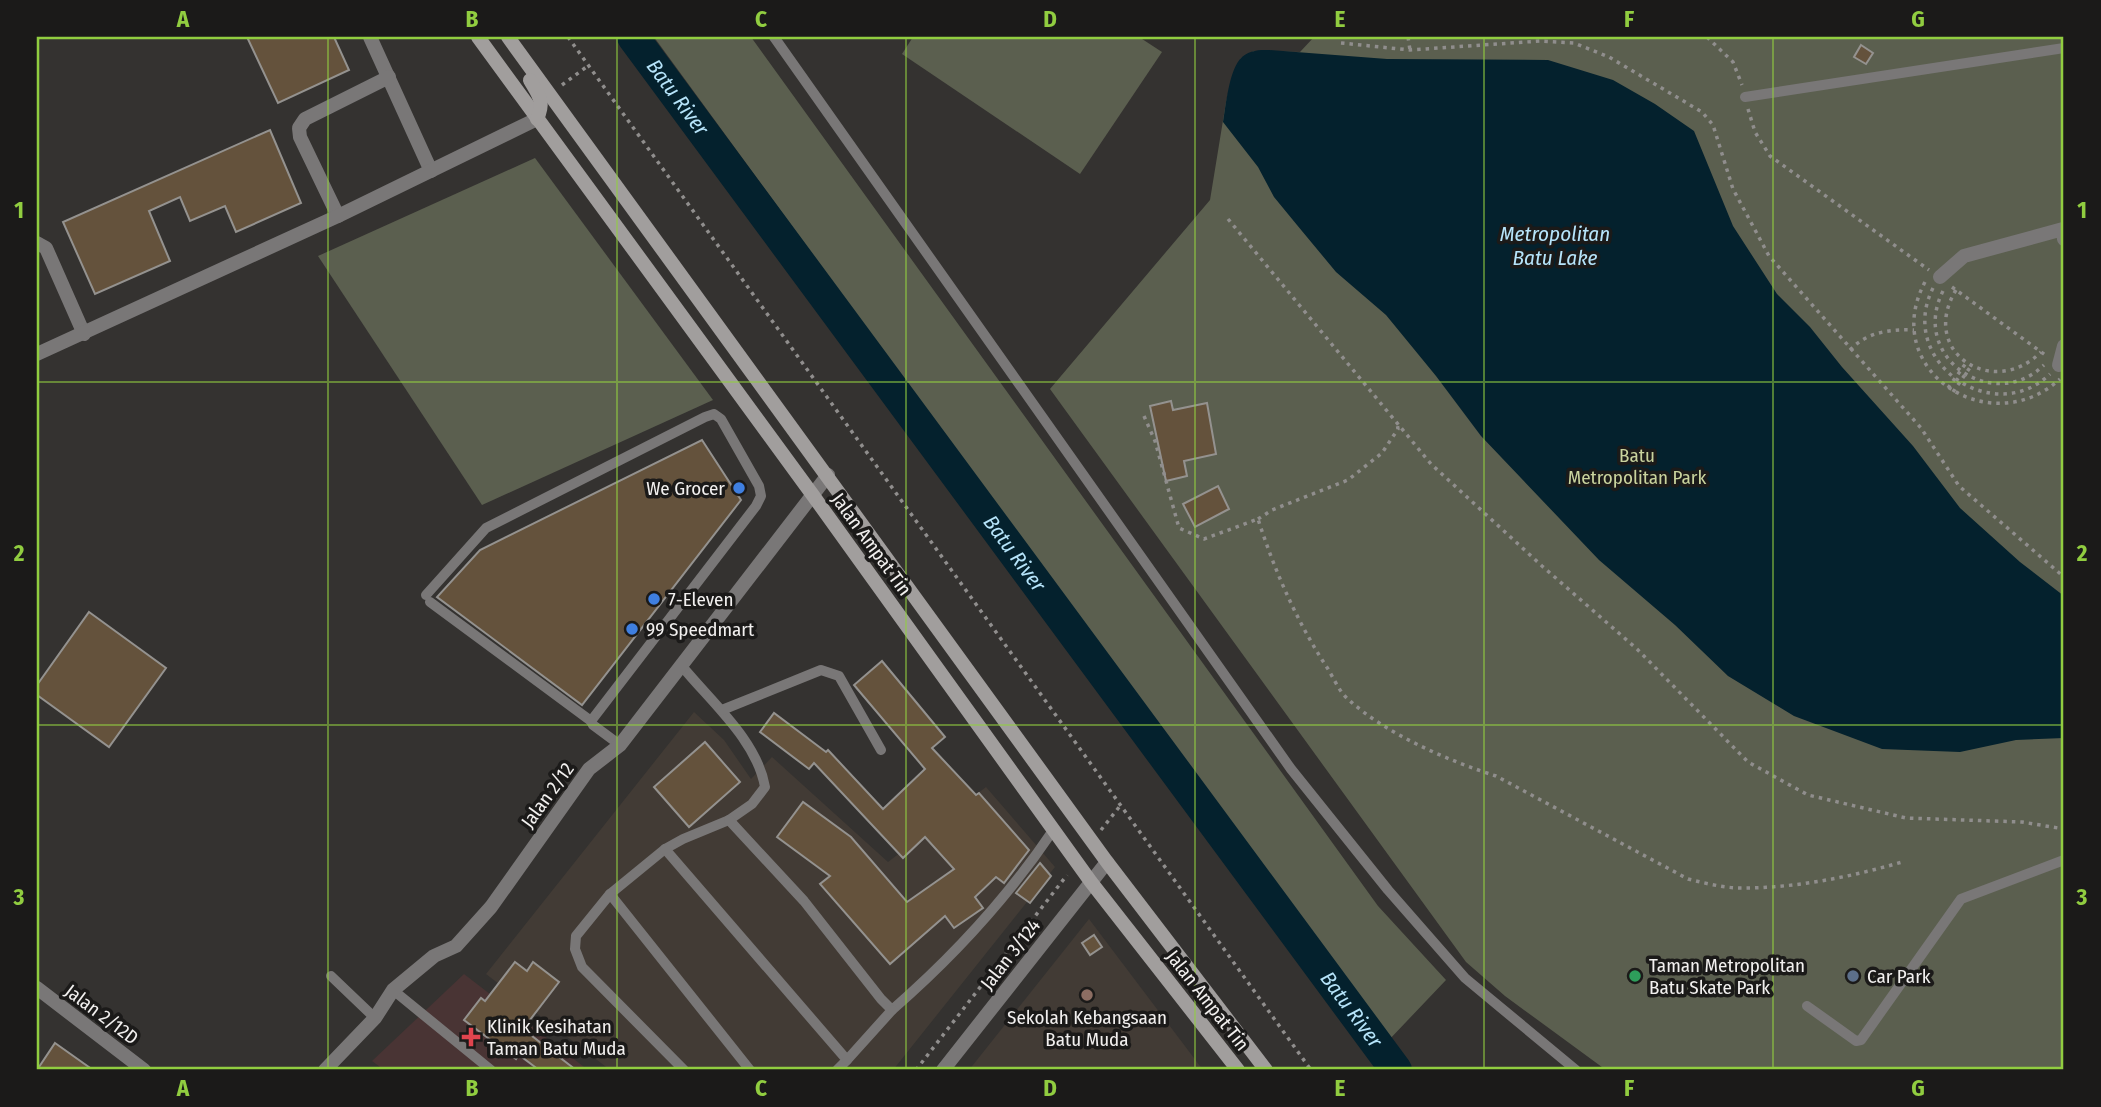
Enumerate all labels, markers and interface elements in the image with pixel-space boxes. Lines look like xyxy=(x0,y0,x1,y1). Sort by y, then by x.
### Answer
text: A xyxy=(176,5,190,33)
text: B xyxy=(466,5,479,33)
text: C xyxy=(755,5,767,33)
text: D xyxy=(1043,5,1057,33)
text: E xyxy=(1335,5,1346,33)
text: F xyxy=(1624,5,1634,33)
text: G xyxy=(1911,5,1925,33)
water label: Batu River xyxy=(641,54,715,141)
text: 1 xyxy=(14,196,24,224)
text: 1 xyxy=(2077,196,2087,224)
water label: Metropolitan Batu Lake xyxy=(1500,221,1610,271)
park label: Batu Metropolitan Park xyxy=(1568,444,1706,489)
place label: We Grocer xyxy=(646,477,725,500)
marker: We Grocer xyxy=(731,480,747,496)
street label: Jalan Ampat Tin xyxy=(827,489,917,600)
water label: Batu River xyxy=(978,510,1052,597)
text: 2 xyxy=(13,539,25,567)
text: 2 xyxy=(2076,539,2088,567)
place label: 7-Eleven xyxy=(668,588,734,611)
marker: 7-Eleven xyxy=(646,591,662,607)
place label: 99 Speedmart xyxy=(646,618,755,641)
marker: 99 Speedmart xyxy=(624,621,640,637)
street label: Jalan 2/12 xyxy=(516,758,579,832)
text: 3 xyxy=(13,883,25,911)
text: 3 xyxy=(2076,883,2088,911)
street label: Jalan 3/124 xyxy=(976,914,1045,994)
street label: Jalan Ampat Tin xyxy=(1161,945,1254,1055)
place label: Taman Metropolitan Batu Skate Park xyxy=(1649,954,1805,999)
place label: Car Park xyxy=(1867,965,1931,988)
water label: Batu River xyxy=(1315,966,1388,1053)
marker: Taman Metropolitan Batu Skate Park xyxy=(1627,968,1643,984)
marker: Car Park xyxy=(1845,968,1861,984)
street label: Jalan 2/12D xyxy=(60,979,143,1049)
marker: Sekolah Kebangsaan Batu Muda xyxy=(1079,987,1095,1003)
place label: Sekolah Kebangsaan Batu Muda xyxy=(1007,1006,1167,1051)
place label: Klinik Kesihatan Taman Batu Muda xyxy=(487,1015,626,1060)
marker: Klinik Kesihatan Taman Batu Muda xyxy=(461,1027,481,1047)
text: A xyxy=(176,1074,190,1102)
text: B xyxy=(466,1074,479,1102)
text: C xyxy=(755,1074,767,1102)
text: D xyxy=(1043,1074,1057,1102)
text: E xyxy=(1335,1074,1346,1102)
text: F xyxy=(1624,1074,1634,1102)
text: G xyxy=(1911,1074,1925,1102)

